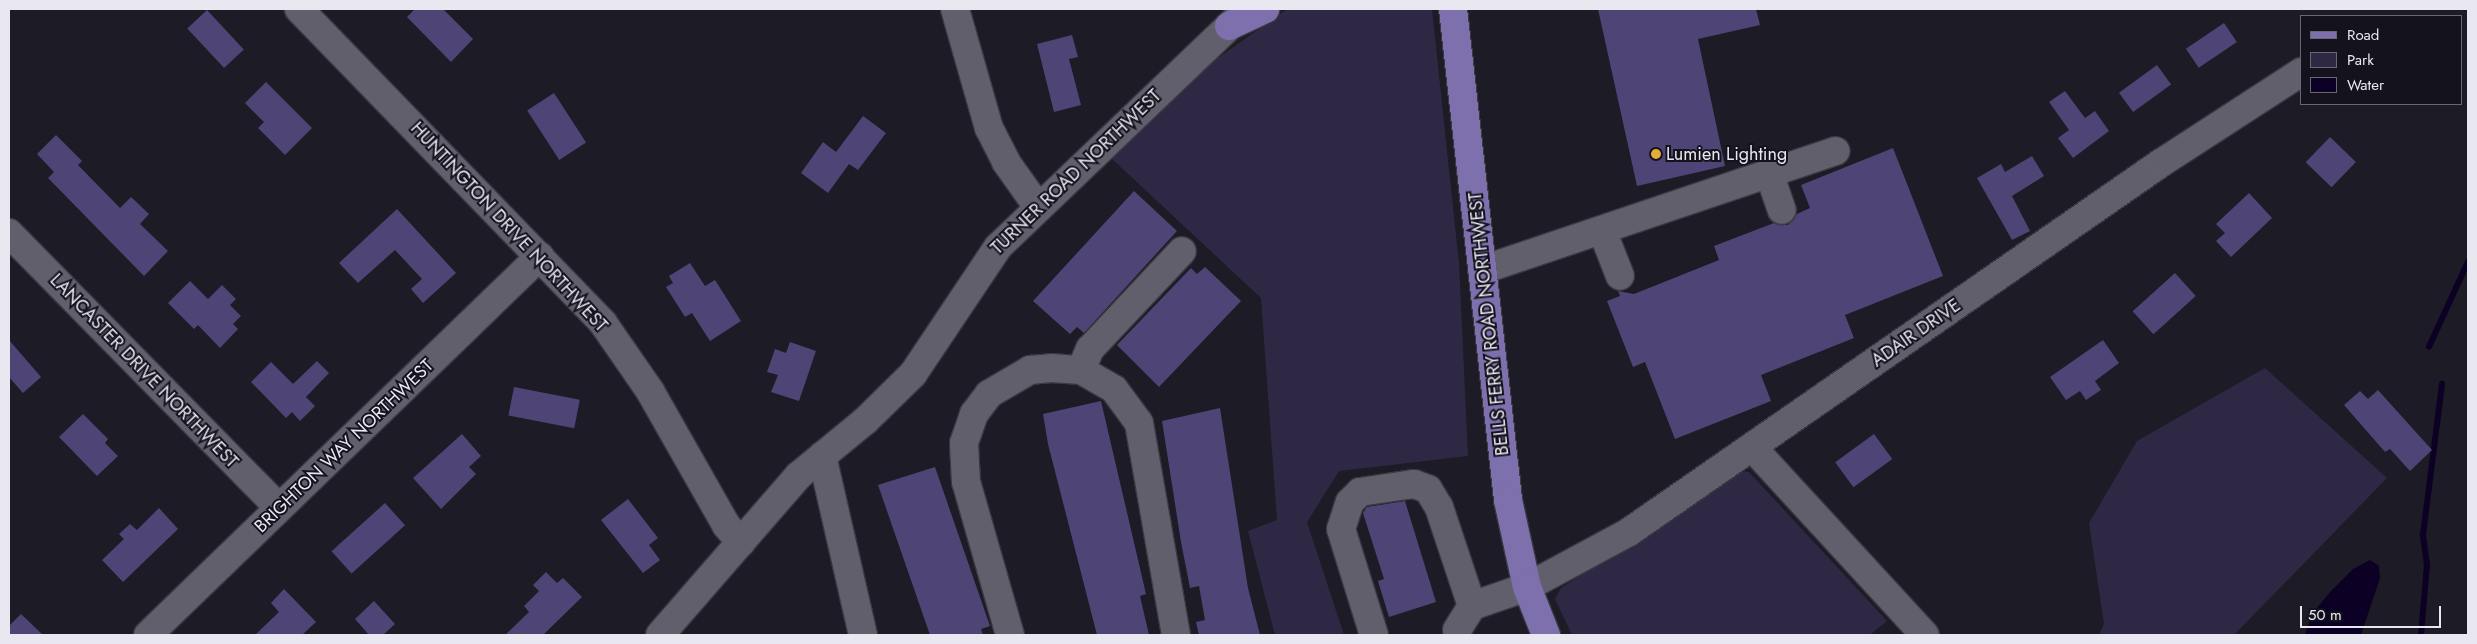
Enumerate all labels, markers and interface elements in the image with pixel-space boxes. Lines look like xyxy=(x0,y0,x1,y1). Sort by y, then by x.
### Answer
legend xyxy=(2300,15,2462,105)
text: Road xyxy=(2347,24,2379,46)
text: Park xyxy=(2347,49,2374,71)
text: Water xyxy=(2347,74,2384,96)
street label: TURNER ROAD NORTHWEST xyxy=(987,85,1165,259)
street label: HUNTINGTON DRIVE NORTHWEST xyxy=(406,118,612,336)
place label: Lumien Lighting xyxy=(1666,143,1787,165)
marker: Lumien Lighting xyxy=(1650,148,1662,160)
street label: BELLS FERRY ROAD NORTHWEST xyxy=(1464,191,1514,457)
street label: LANCASTER DRIVE NORTHWEST xyxy=(45,269,243,473)
street label: ADAIR DRIVE xyxy=(1867,294,1965,372)
street label: BRIGHTON WAY NORTHWEST xyxy=(250,355,438,537)
scale bar xyxy=(2302,596,2443,628)
text: 50 m xyxy=(2308,604,2342,626)

